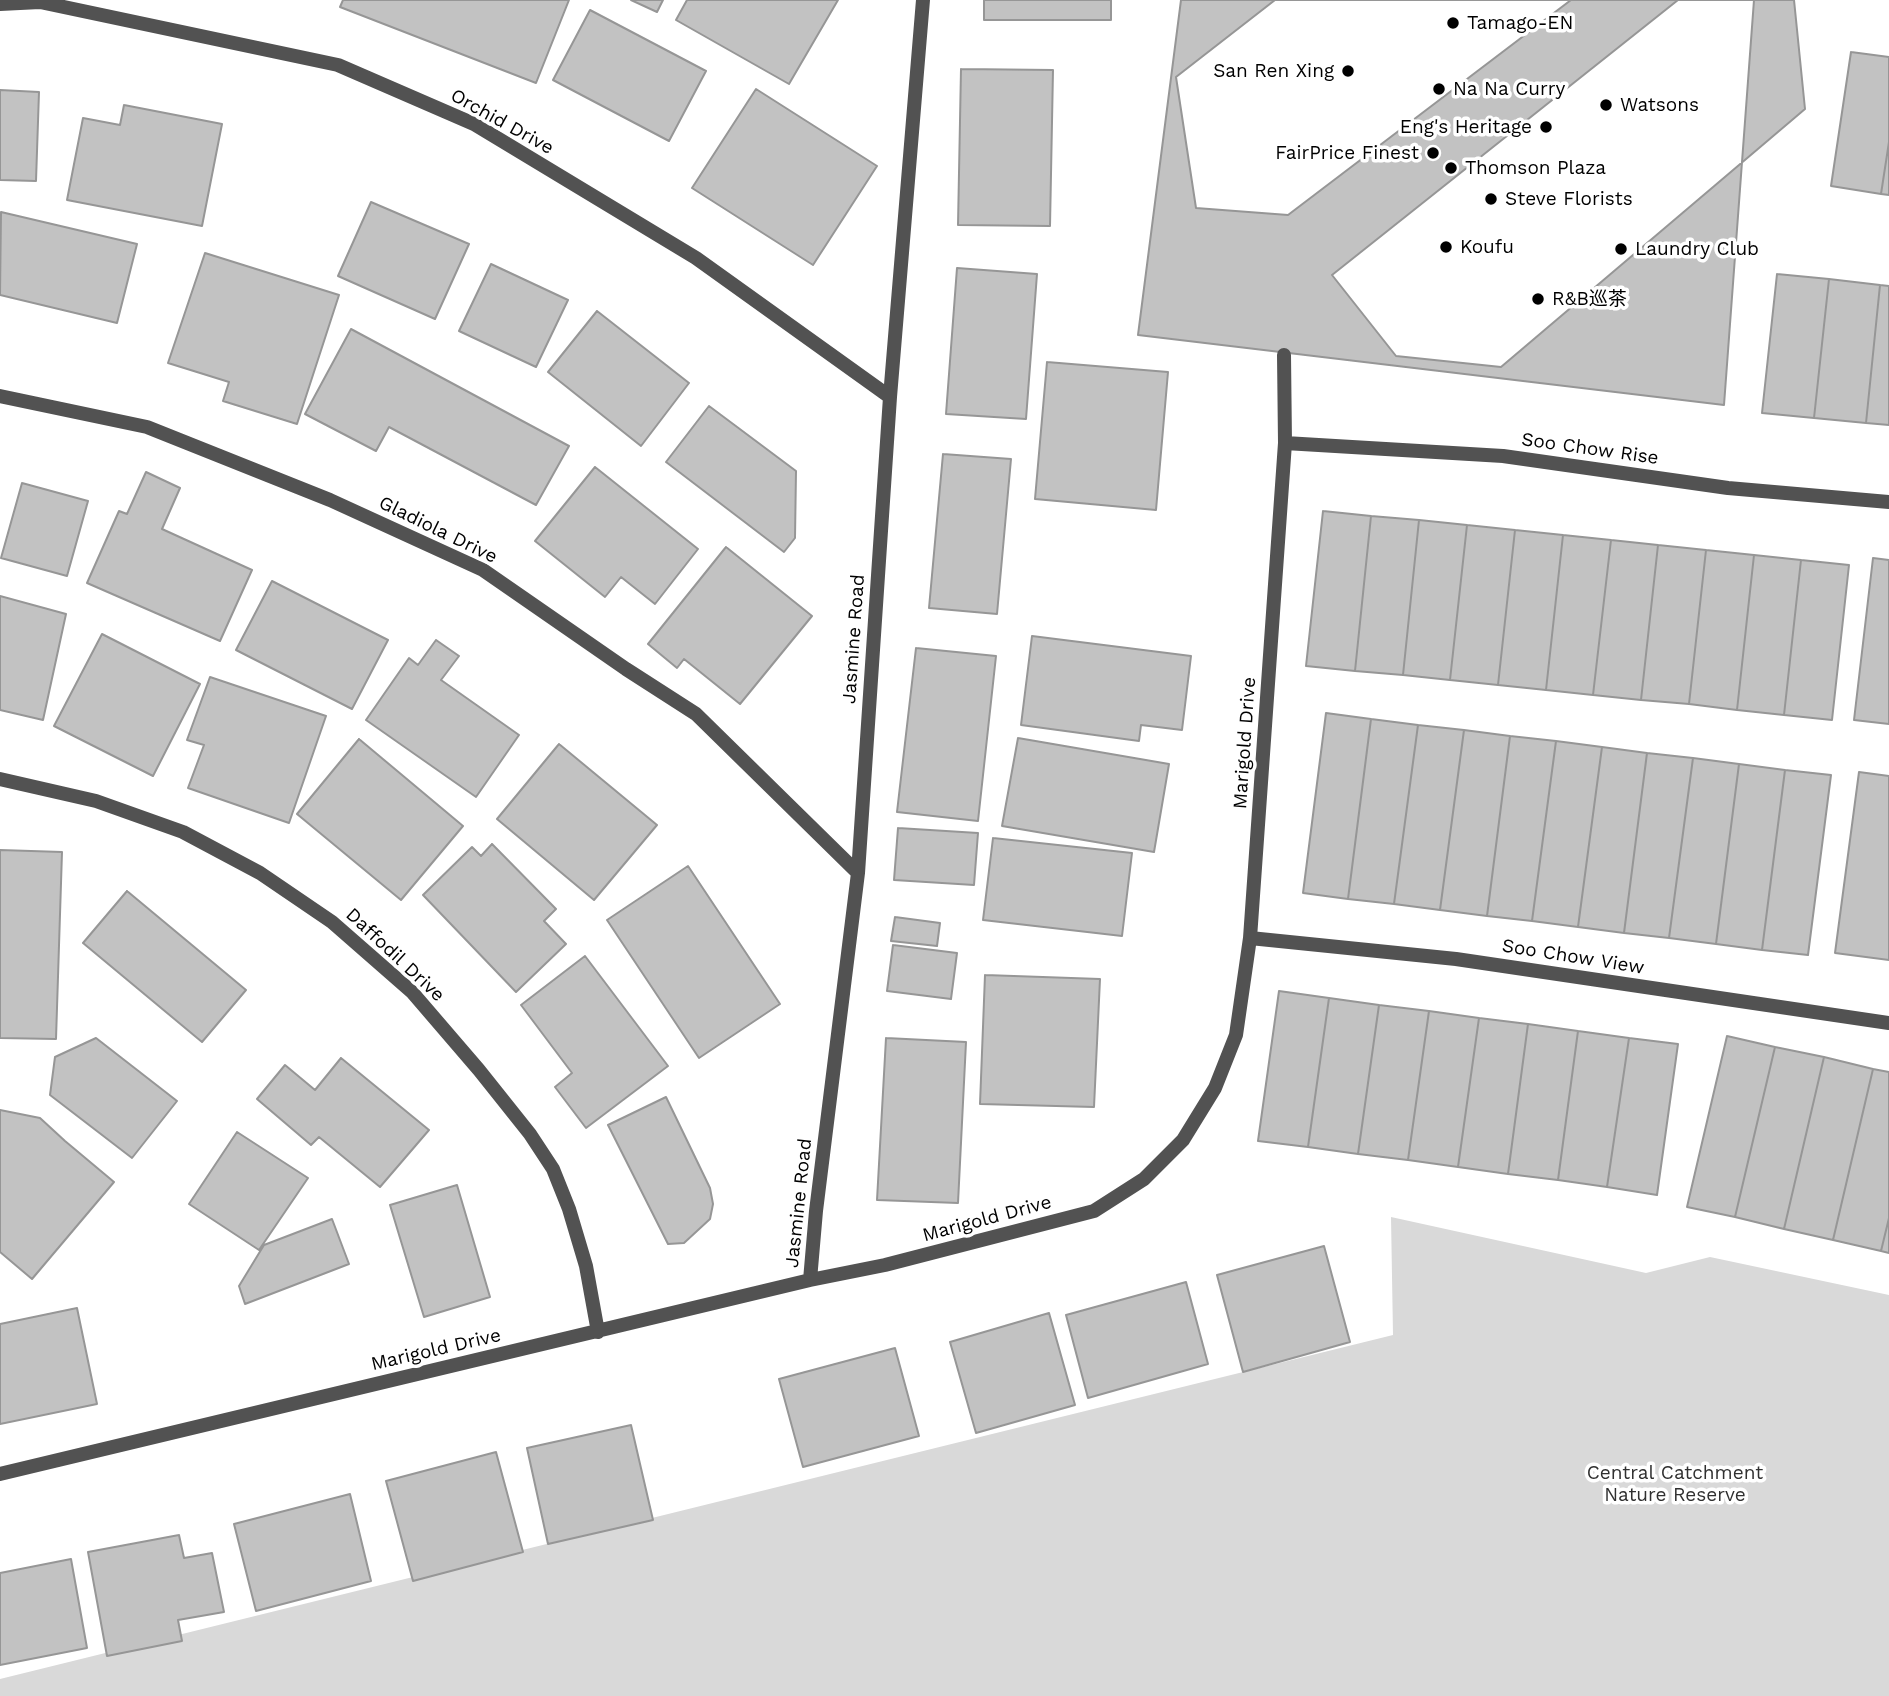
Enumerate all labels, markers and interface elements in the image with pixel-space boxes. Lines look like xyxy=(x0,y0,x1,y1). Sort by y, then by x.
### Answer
place label: Tamago-EN xyxy=(1467,12,1573,34)
marker: Tamago-EN xyxy=(1445,15,1461,31)
place label: San Ren Xing xyxy=(1213,60,1334,82)
marker: San Ren Xing xyxy=(1340,63,1356,79)
place label: Na Na Curry xyxy=(1453,78,1565,100)
marker: Na Na Curry xyxy=(1431,81,1447,97)
street label: Orchid Drive xyxy=(446,84,558,160)
place label: Watsons xyxy=(1620,94,1699,116)
marker: Watsons xyxy=(1598,97,1614,113)
place label: Eng's Heritage xyxy=(1400,116,1532,138)
marker: Eng's Heritage xyxy=(1538,119,1554,135)
place label: FairPrice Finest xyxy=(1275,142,1419,164)
marker: FairPrice Finest xyxy=(1425,145,1441,161)
place label: Thomson Plaza xyxy=(1465,157,1606,179)
marker: Thomson Plaza xyxy=(1443,160,1459,176)
place label: Steve Florists xyxy=(1505,188,1633,210)
marker: Steve Florists xyxy=(1483,191,1499,207)
place label: Koufu xyxy=(1460,236,1514,258)
place label: Laundry Club xyxy=(1635,238,1759,260)
marker: Koufu xyxy=(1438,239,1454,255)
marker: Laundry Club xyxy=(1613,241,1629,257)
place label: R&B巡茶 xyxy=(1552,288,1627,310)
marker: R&B巡茶 xyxy=(1530,291,1546,307)
street label: Soo Chow Rise xyxy=(1520,428,1660,470)
street label: Gladiola Drive xyxy=(375,491,501,569)
street label: Jasmine Road xyxy=(838,573,870,705)
street label: Marigold Drive xyxy=(1229,676,1261,810)
street label: Daffodil Drive xyxy=(341,903,449,1007)
street label: Soo Chow View xyxy=(1500,935,1646,979)
street label: Jasmine Road xyxy=(781,1137,817,1269)
street label: Marigold Drive xyxy=(920,1191,1054,1247)
street label: Marigold Drive xyxy=(369,1324,503,1376)
park label: Central Catchment Nature Reserve xyxy=(1587,1462,1763,1506)

